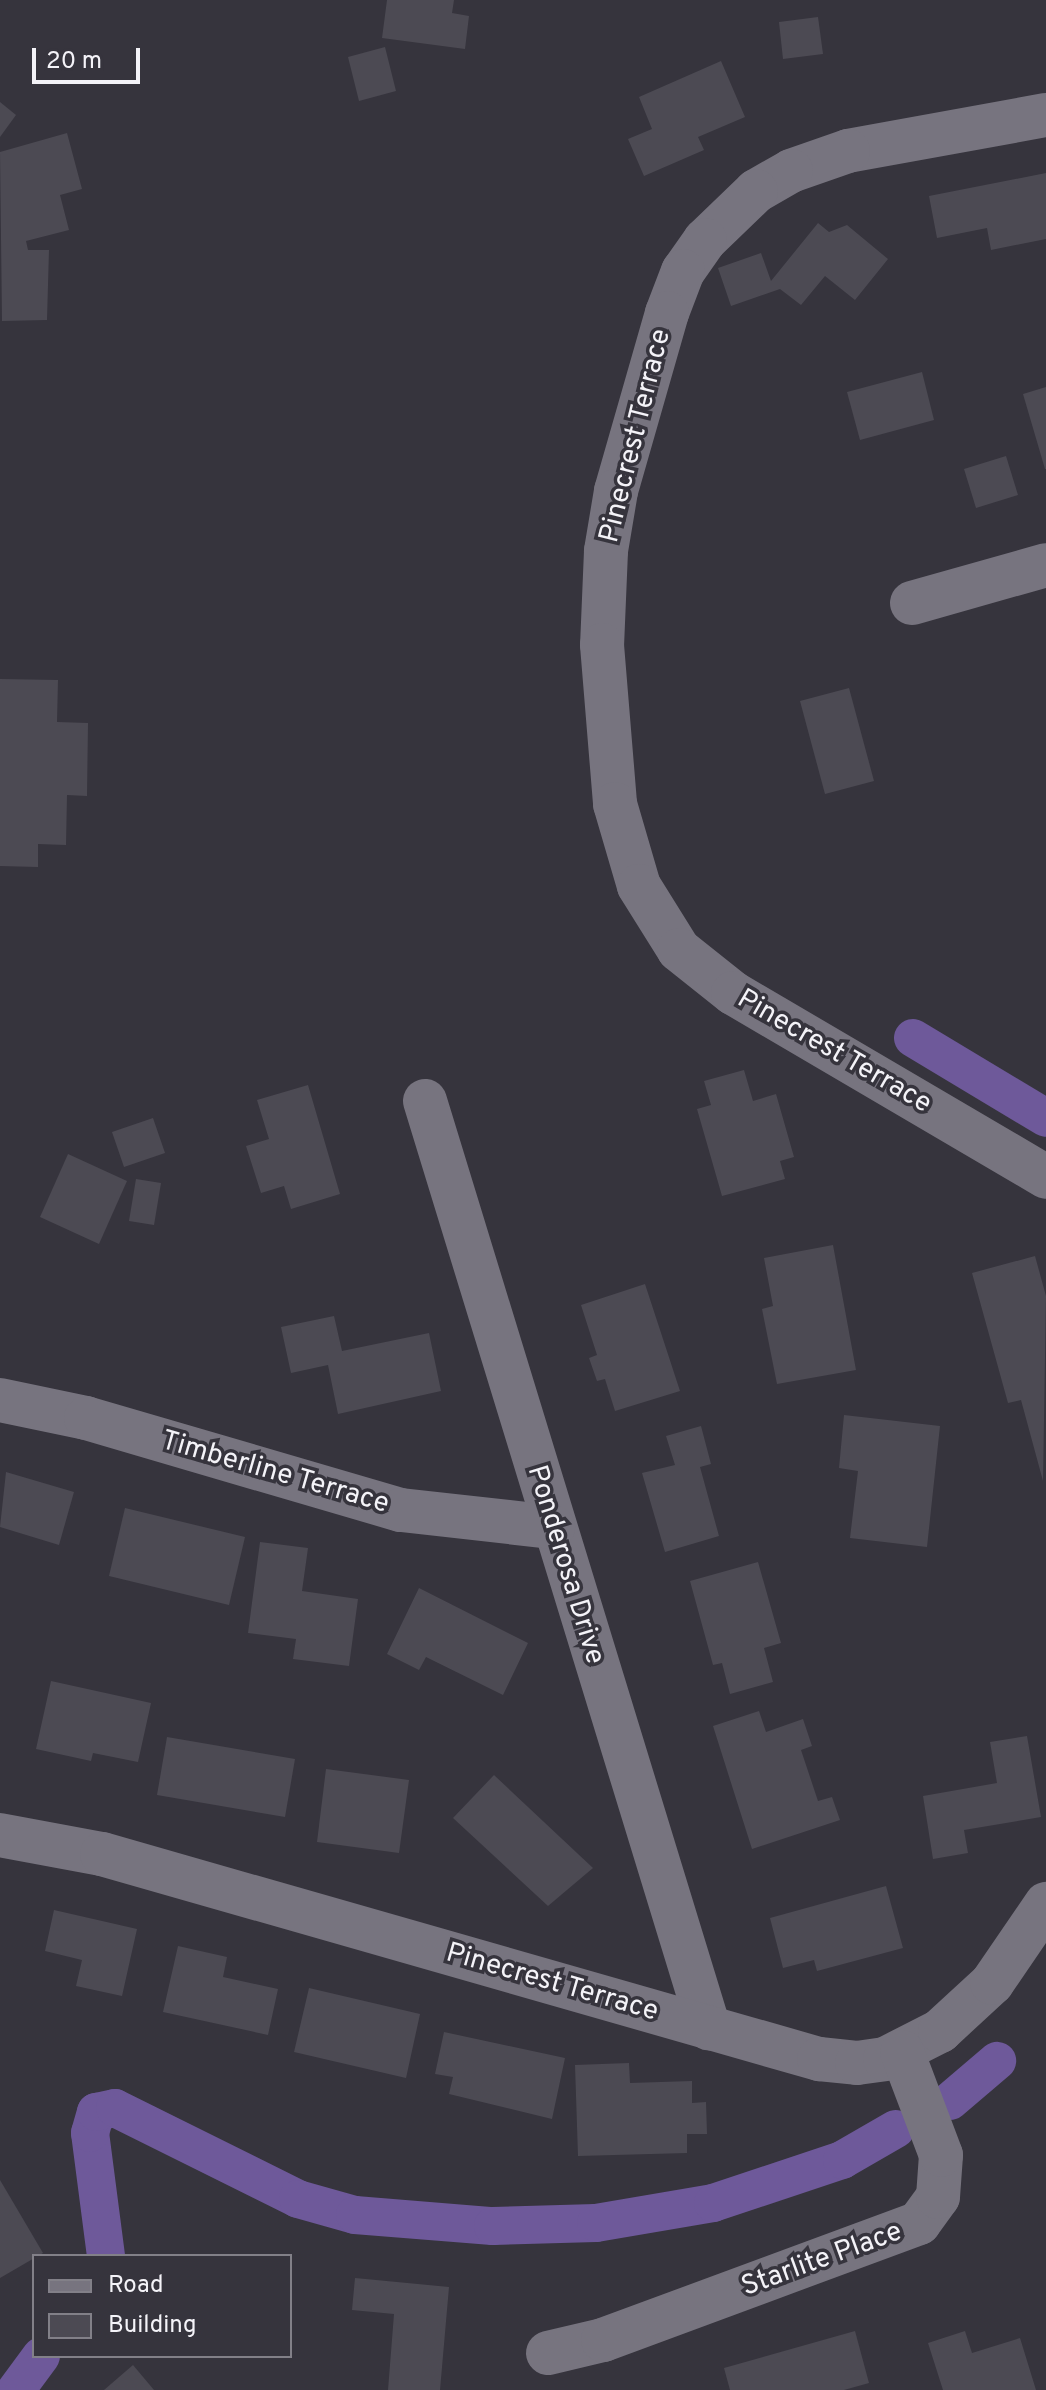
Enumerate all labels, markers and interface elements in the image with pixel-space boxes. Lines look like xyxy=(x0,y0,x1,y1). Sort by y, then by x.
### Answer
scale bar xyxy=(36,32,144,82)
text: 20 m xyxy=(46,47,102,77)
street label: Pinecrest Terrace xyxy=(593,325,679,547)
street label: Pinecrest Terrace xyxy=(730,982,938,1122)
street label: Timberline Terrace xyxy=(157,1424,393,1522)
street label: Ponderosa Drive xyxy=(519,1461,611,1669)
street label: Pinecrest Terrace xyxy=(442,1937,662,2029)
street label: Starlite Place xyxy=(737,2215,907,2305)
legend xyxy=(32,2254,292,2358)
text: Road xyxy=(108,2271,164,2301)
text: Building xyxy=(108,2311,197,2341)

